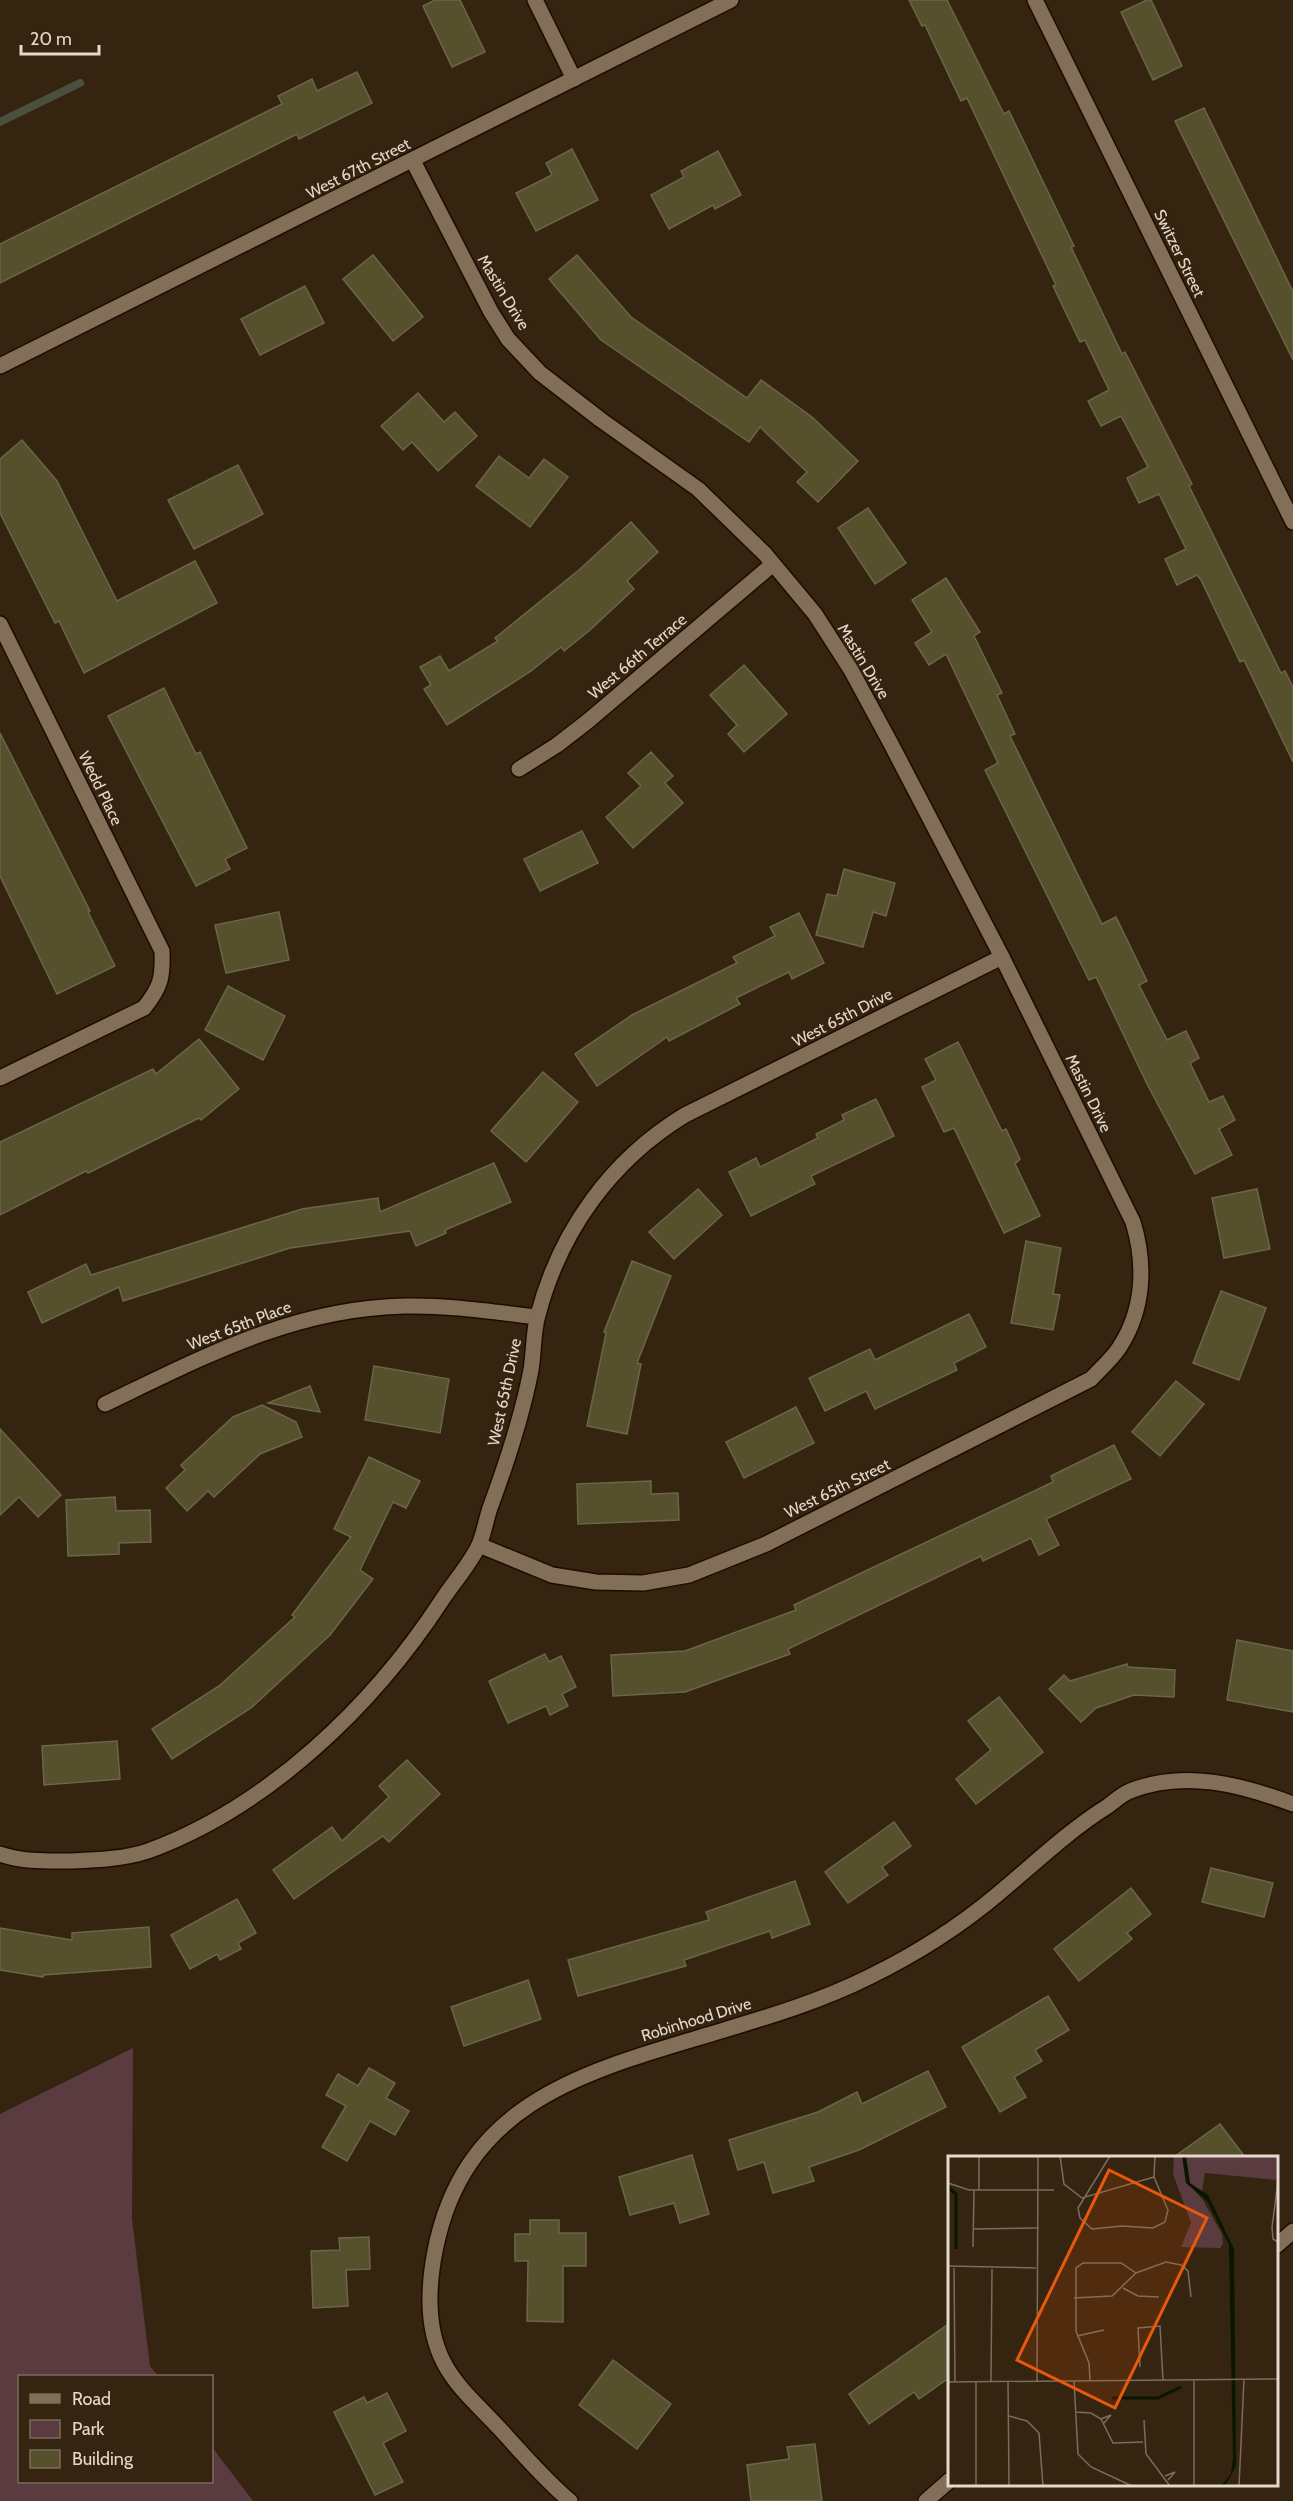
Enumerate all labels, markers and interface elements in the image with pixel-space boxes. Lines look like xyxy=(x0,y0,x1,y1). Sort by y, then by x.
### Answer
scale bar xyxy=(21,18,99,56)
text: 20 m xyxy=(30,28,72,50)
street label: West 67th Street xyxy=(303,134,414,203)
street label: Switzer Street xyxy=(1150,206,1209,301)
street label: Mastin Drive xyxy=(474,251,533,333)
street label: West 66th Terrace xyxy=(584,610,690,703)
street label: Mastin Drive xyxy=(834,620,893,702)
street label: Wedd Place xyxy=(74,748,127,828)
street label: West 65th Drive xyxy=(789,984,895,1051)
street label: Mastin Drive xyxy=(1062,1051,1116,1135)
street label: West 65th Place xyxy=(185,1297,294,1354)
street label: West 65th Drive xyxy=(484,1337,525,1448)
street label: West 65th Street xyxy=(781,1454,894,1522)
street label: Robinhood Drive xyxy=(639,1994,753,2045)
inset map xyxy=(948,2156,1278,2486)
legend xyxy=(18,2375,213,2483)
text: Road xyxy=(72,2388,111,2410)
text: Park xyxy=(72,2418,105,2440)
text: Building xyxy=(72,2448,134,2470)

